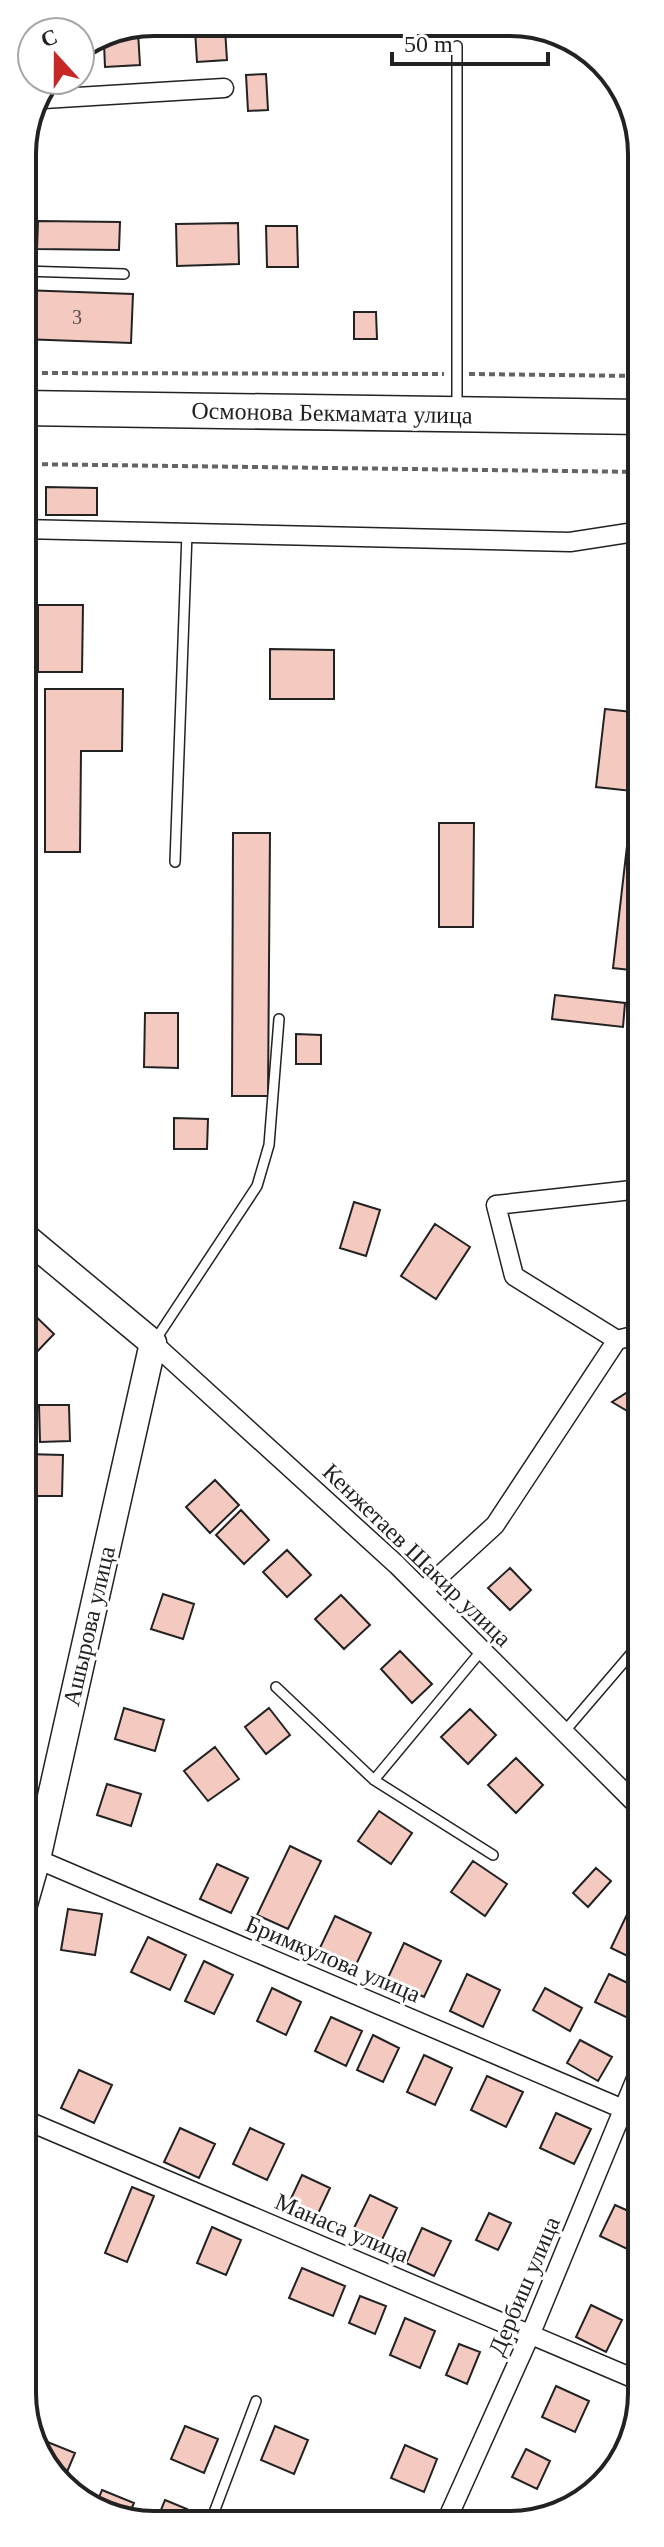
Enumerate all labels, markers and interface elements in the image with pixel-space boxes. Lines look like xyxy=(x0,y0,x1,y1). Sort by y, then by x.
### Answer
north arrow xyxy=(16,16,96,96)
scale bar xyxy=(392,16,548,66)
text: С xyxy=(37,23,61,52)
text: 50 m xyxy=(404,31,453,57)
house number: 3 xyxy=(72,306,82,328)
street label: Осмонова Бекмамата улица xyxy=(191,398,473,428)
street label: Кенжетаев Шакир улица xyxy=(317,1458,517,1652)
street label: Ашырова улица xyxy=(58,1543,120,1708)
street label: Бримкулова улица xyxy=(242,1911,424,2008)
street label: Манаса улица xyxy=(271,2188,413,2268)
street label: Дербиш улица xyxy=(483,2212,565,2359)

